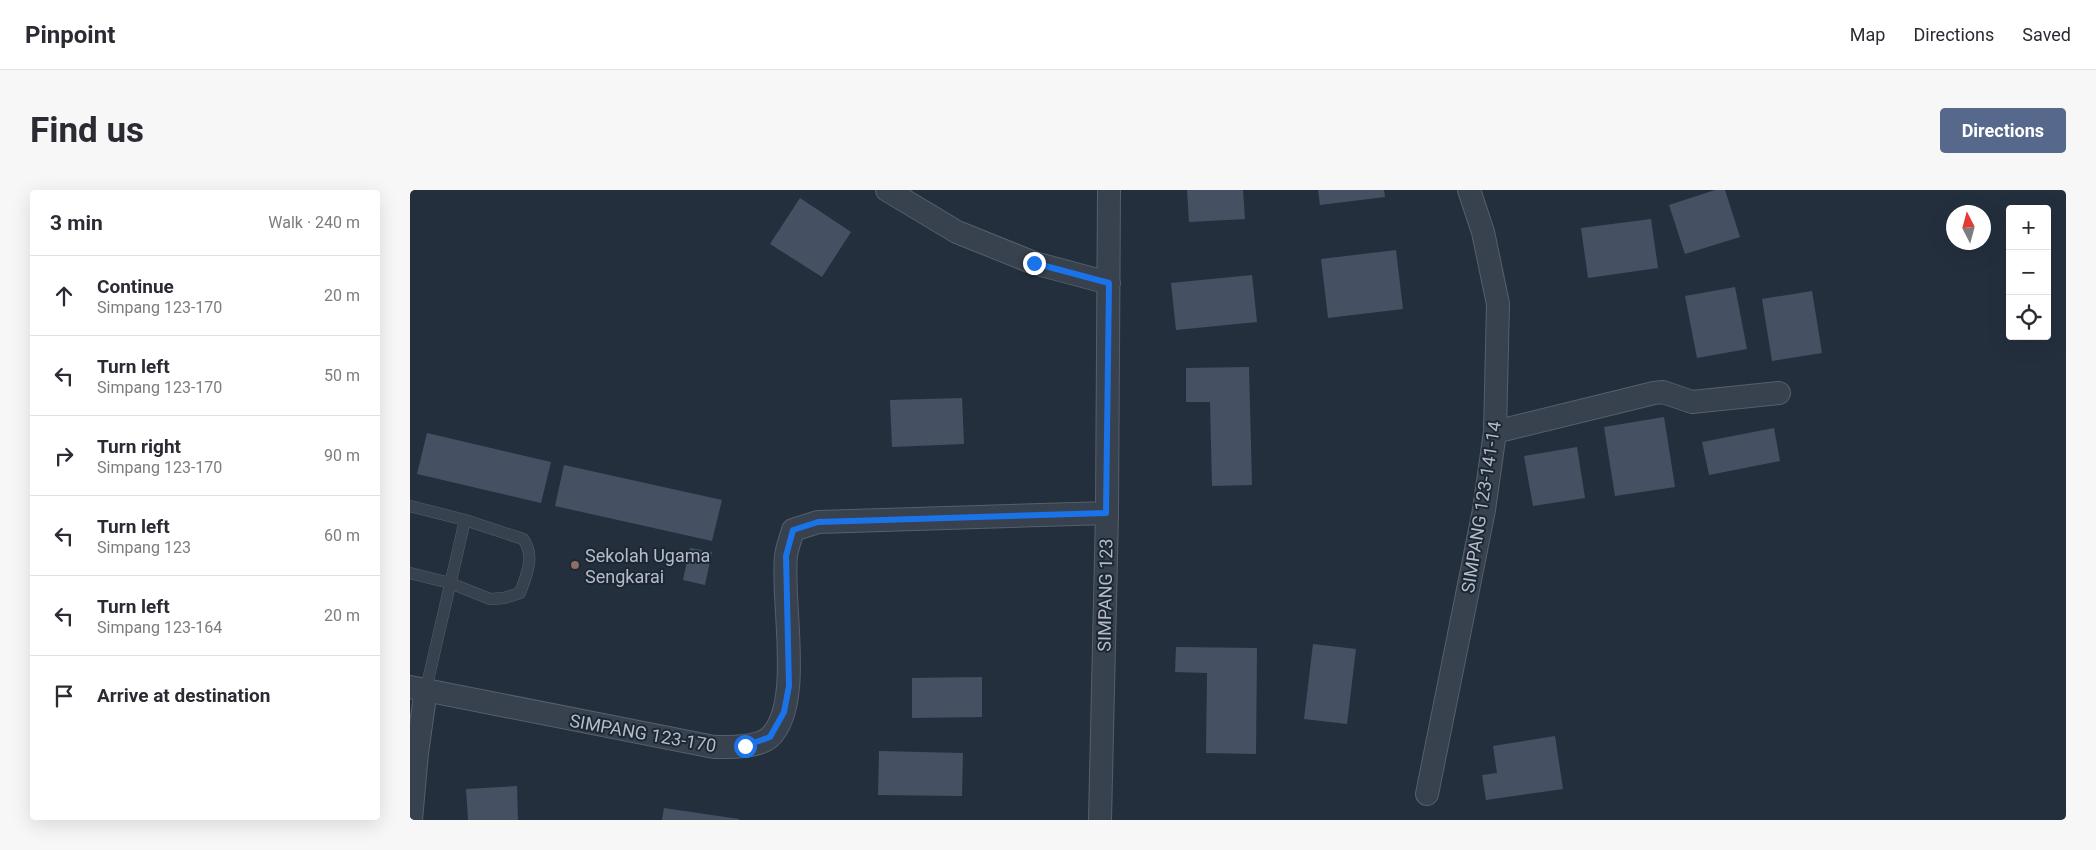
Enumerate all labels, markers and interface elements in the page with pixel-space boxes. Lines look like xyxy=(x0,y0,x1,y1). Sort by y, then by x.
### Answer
text: Pinpoint xyxy=(25,21,115,49)
text: Map xyxy=(1850,24,1885,45)
text: Directions xyxy=(1913,24,1994,45)
text: Saved xyxy=(2022,24,2071,45)
button: Directions xyxy=(1940,108,2066,153)
text: Find us xyxy=(30,110,144,151)
north arrow xyxy=(1946,205,1991,250)
map controls xyxy=(2006,205,2051,340)
button: + xyxy=(2006,205,2051,250)
text: 3 min xyxy=(50,211,103,235)
text: Walk · 240 m xyxy=(268,213,360,232)
button: − xyxy=(2006,250,2051,295)
route end xyxy=(1023,252,1046,275)
text: Continue xyxy=(97,275,174,298)
icon: ahead xyxy=(50,282,78,310)
text: 20 m xyxy=(324,286,360,305)
button: locate xyxy=(2006,295,2051,340)
text: Simpang 123-170 xyxy=(97,298,222,317)
text: Turn left xyxy=(97,355,170,378)
icon: left xyxy=(50,362,78,390)
text: 50 m xyxy=(324,366,360,385)
text: Simpang 123-170 xyxy=(97,378,222,397)
street label: SIMPANG 123-141-14 xyxy=(1457,420,1505,594)
text: Turn right xyxy=(97,435,181,458)
icon: right xyxy=(50,442,78,470)
text: 90 m xyxy=(324,446,360,465)
text: Simpang 123-170 xyxy=(97,458,222,477)
text: Turn left xyxy=(97,515,170,538)
icon: left xyxy=(50,522,78,550)
text: 60 m xyxy=(324,526,360,545)
text: Simpang 123 xyxy=(97,538,191,557)
street label: SIMPANG 123 xyxy=(1094,538,1116,652)
place label: Sekolah Ugama Sengkarai xyxy=(585,545,710,587)
marker: Sekolah Ugama Sengkarai xyxy=(569,559,581,571)
text: Turn left xyxy=(97,595,170,618)
icon: left xyxy=(50,602,78,630)
text: 20 m xyxy=(324,606,360,625)
text: Simpang 123-164 xyxy=(97,618,222,637)
icon: arrive xyxy=(50,682,78,710)
text: Arrive at destination xyxy=(97,684,270,707)
street label: SIMPANG 123-170 xyxy=(568,710,718,756)
route start xyxy=(734,735,757,758)

